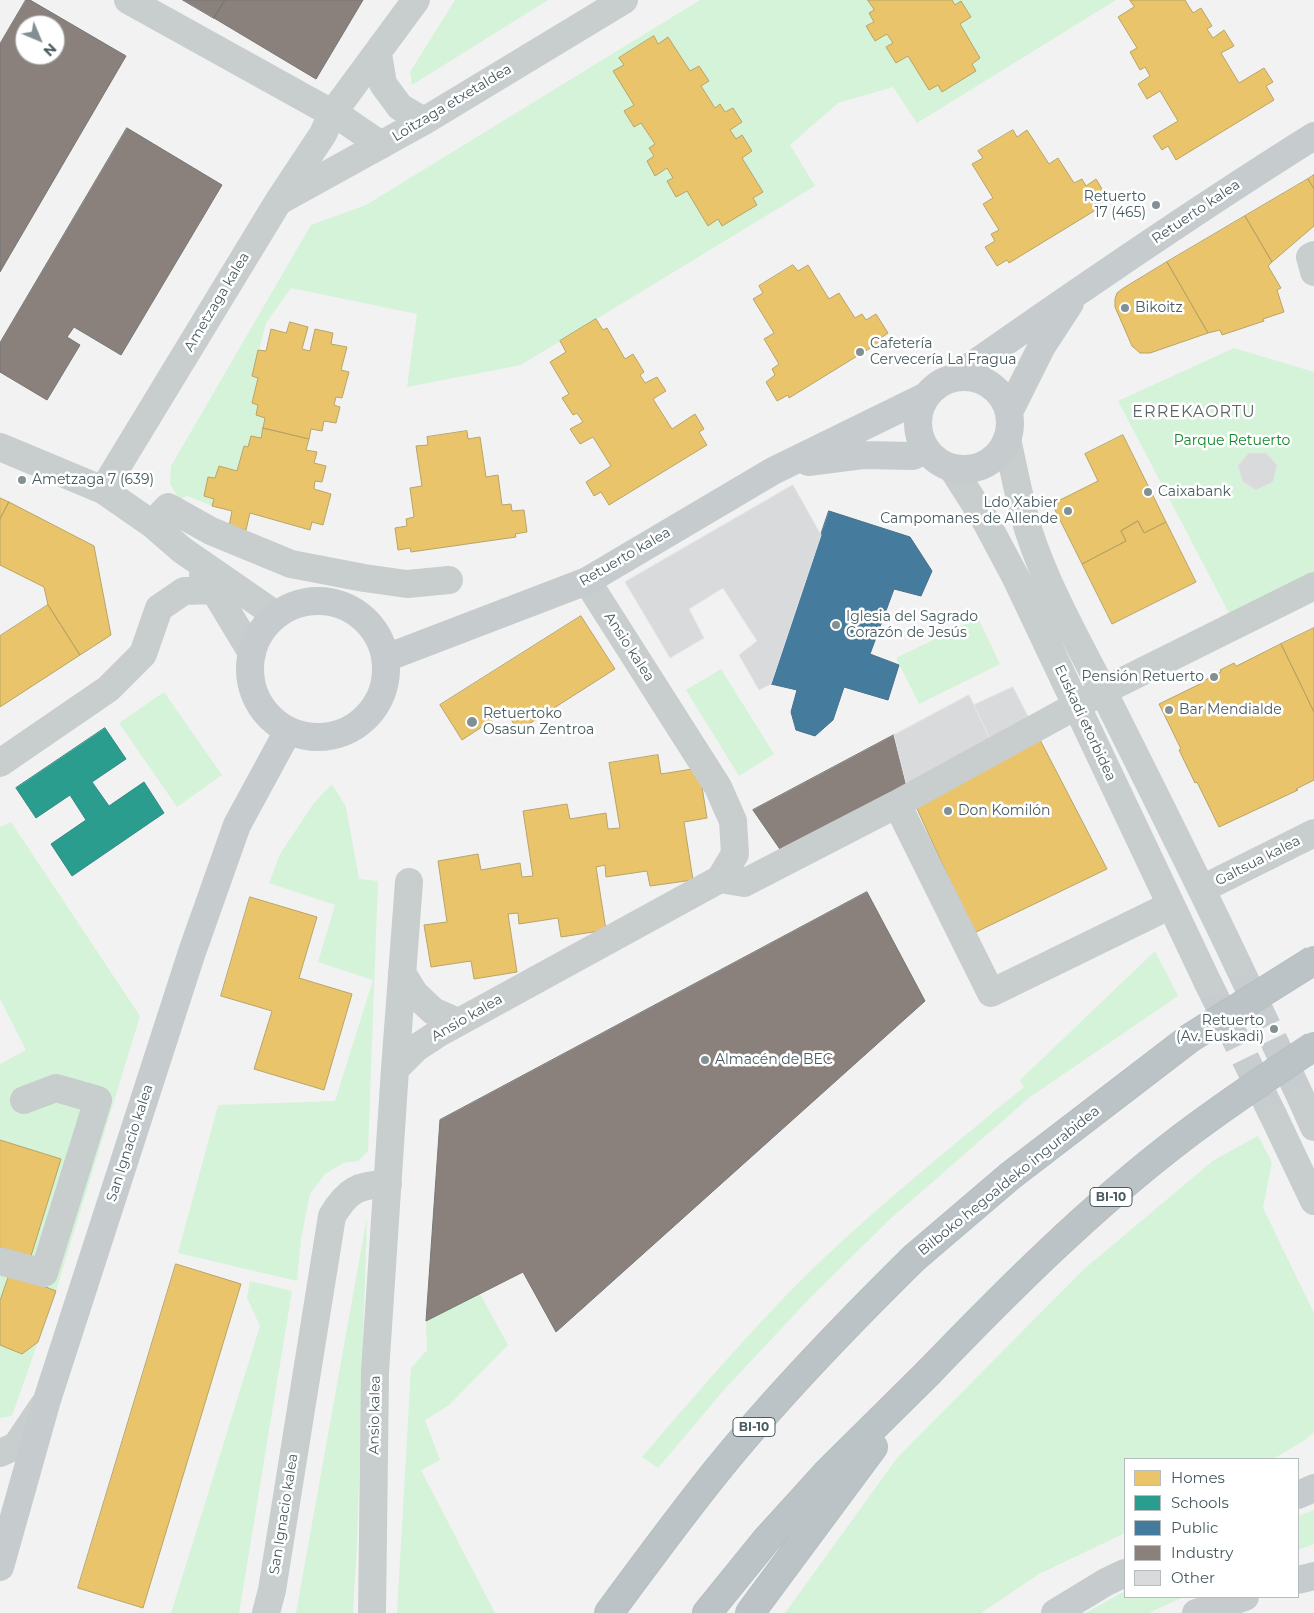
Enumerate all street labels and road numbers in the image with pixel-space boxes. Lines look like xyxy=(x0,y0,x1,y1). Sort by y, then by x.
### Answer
street label: Loitzaga etxetaldea xyxy=(389,61,515,145)
street label: Retuerto kalea xyxy=(1149,176,1243,248)
street label: Ametzaga kalea xyxy=(181,249,253,355)
street label: Retuerto kalea xyxy=(576,524,674,590)
street label: Ansio kalea xyxy=(600,609,658,685)
street label: Euskadi etorbidea xyxy=(1051,662,1119,784)
street label: Galtsua kalea xyxy=(1213,832,1303,890)
street label: Ansio kalea xyxy=(428,991,506,1045)
street label: San Ignacio kalea xyxy=(103,1082,157,1204)
street label: Bilboko hegoaldeko ingurabidea xyxy=(915,1103,1103,1259)
road number: BI-10 xyxy=(1090,1188,1132,1206)
street label: Ansio kalea xyxy=(366,1375,384,1455)
road number: BI-10 xyxy=(733,1418,775,1436)
street label: San Ignacio kalea xyxy=(266,1452,302,1576)

